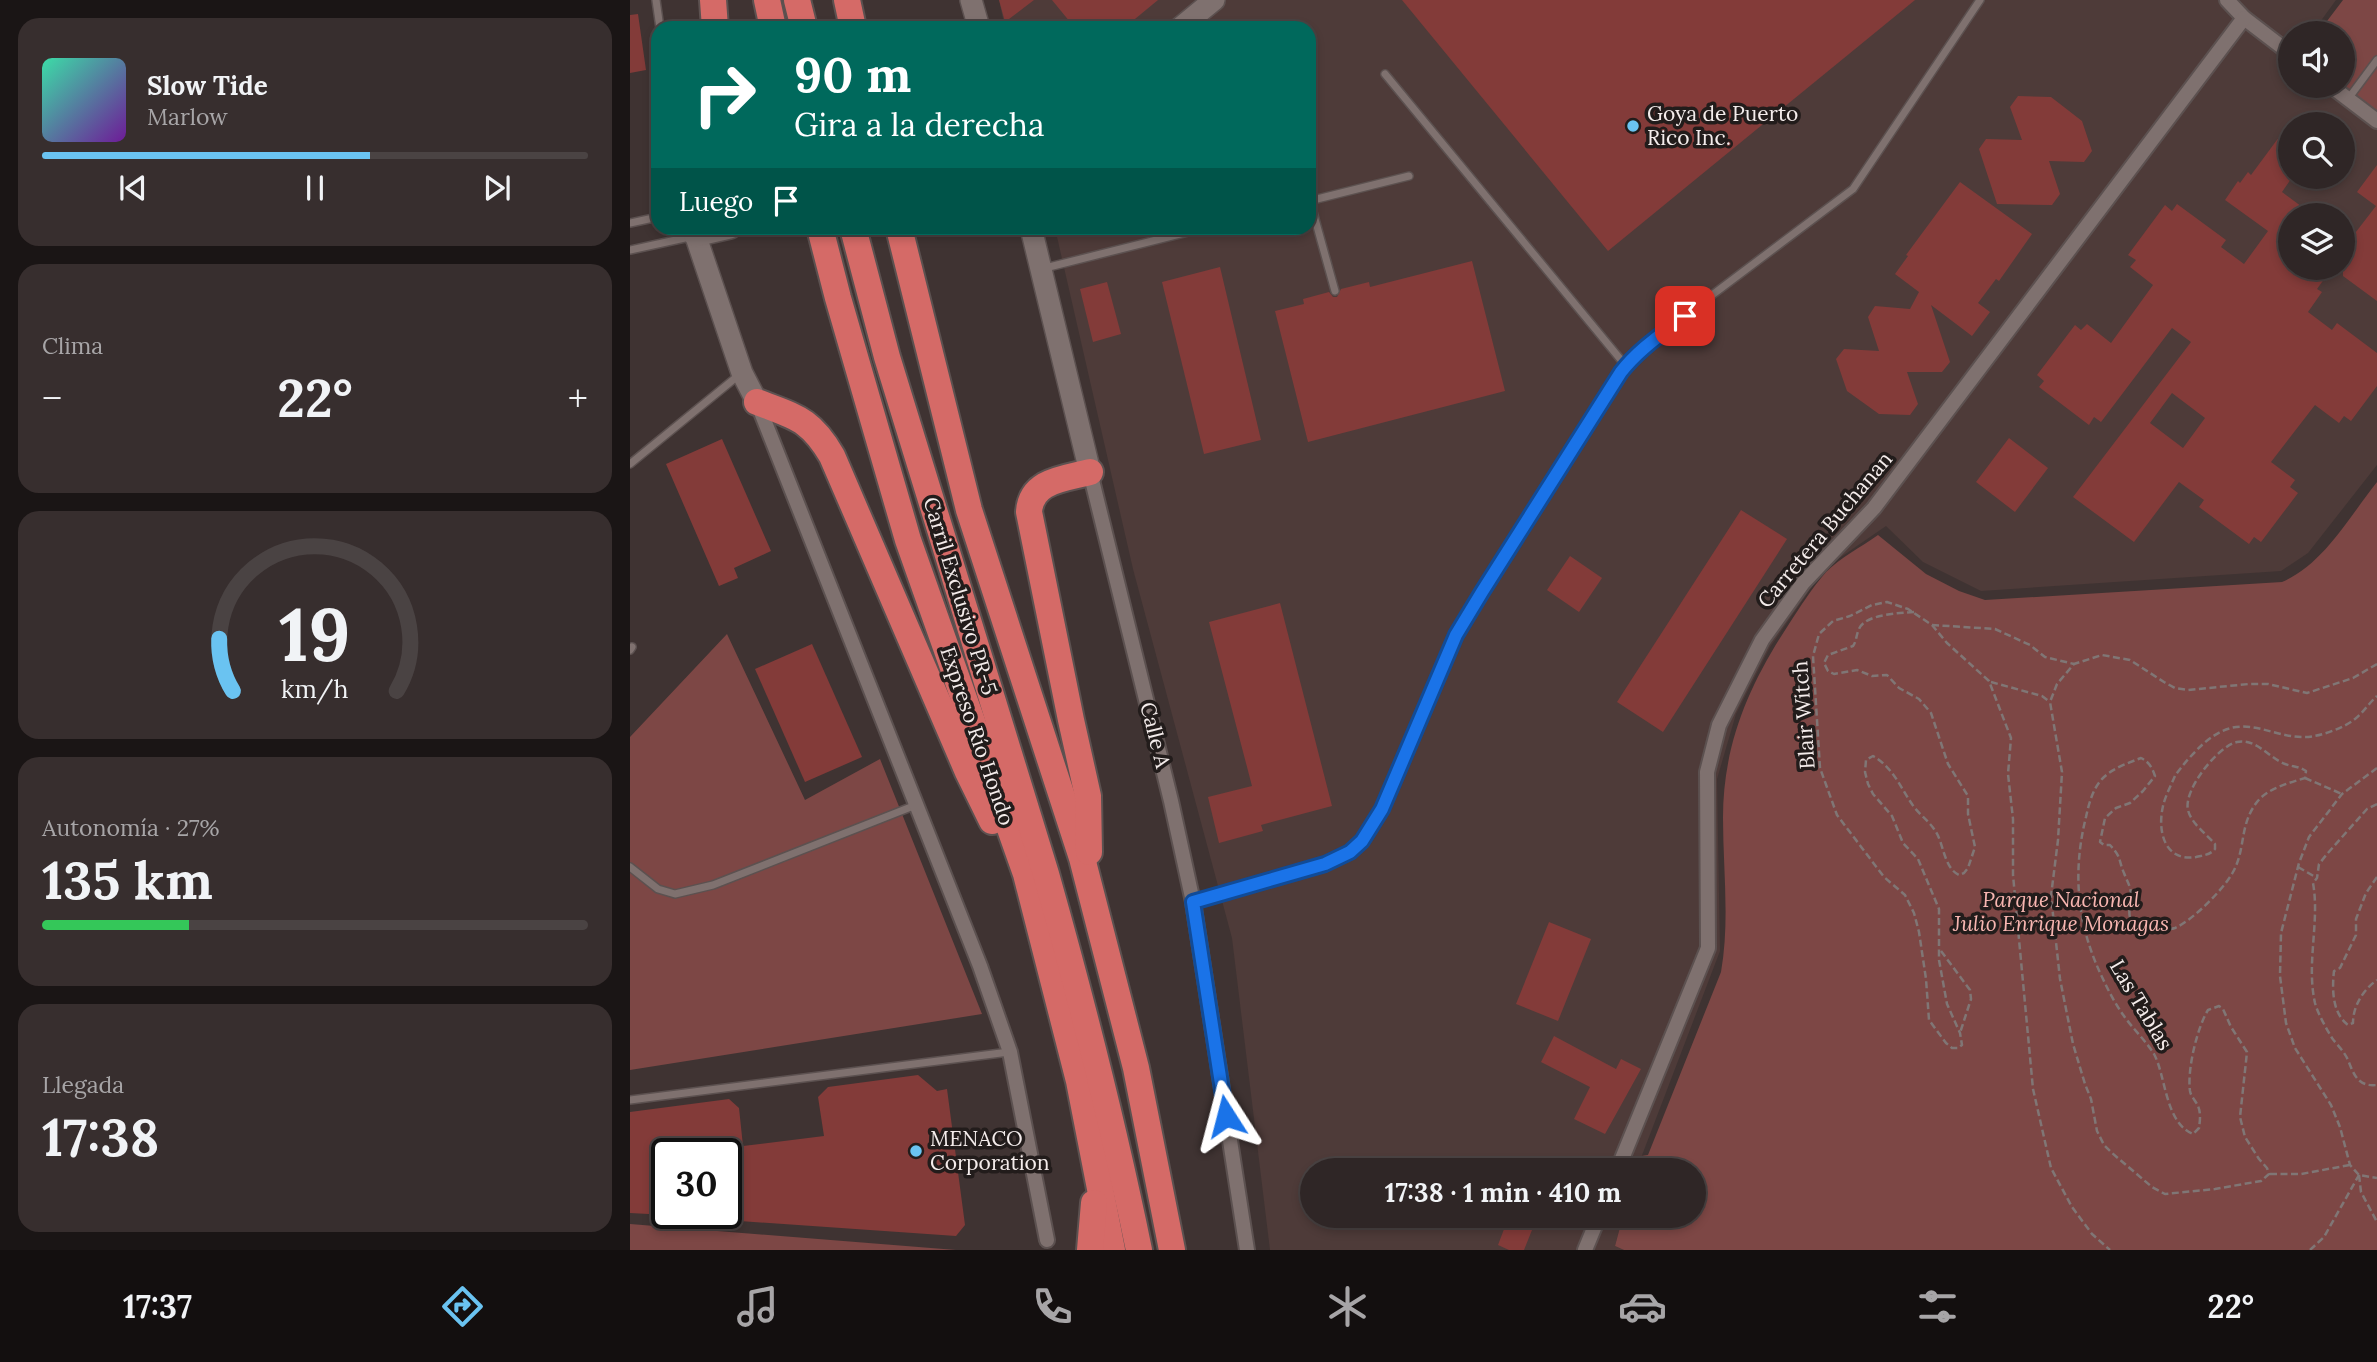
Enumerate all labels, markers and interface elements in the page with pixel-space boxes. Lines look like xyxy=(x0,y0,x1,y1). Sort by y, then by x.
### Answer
map controls xyxy=(2278,21,2355,280)
button: sound xyxy=(2278,21,2355,98)
text: 90 m xyxy=(794,43,911,105)
icon: right xyxy=(679,49,770,140)
text: Slow Tide xyxy=(147,69,268,102)
place label: Goya de Puerto Rico Inc. xyxy=(1647,100,1798,151)
text: Marlow xyxy=(147,102,228,131)
text: Gira a la derecha xyxy=(794,104,1044,145)
button: search xyxy=(2278,112,2355,189)
marker: Goya de Puerto Rico Inc. xyxy=(1625,118,1641,134)
icon: previous xyxy=(114,169,152,207)
icon: pause xyxy=(296,169,334,207)
icon: next xyxy=(478,169,516,207)
icon: arrive xyxy=(767,182,805,220)
text: Luego xyxy=(679,185,753,218)
button: layers xyxy=(2278,203,2355,280)
pin xyxy=(1655,286,1715,346)
icon: arrive xyxy=(1666,297,1704,335)
text: Clima xyxy=(42,331,103,360)
text: 22° xyxy=(277,365,353,431)
text: − xyxy=(42,374,62,422)
text: + xyxy=(568,374,588,422)
street label: Carretera Buchanan xyxy=(1751,446,1898,613)
street label: Carril Exclusivo PR-5 xyxy=(917,493,1003,698)
text: 19 xyxy=(279,588,351,681)
street label: Expreso Río Hondo xyxy=(934,643,1021,829)
street label: Blair Witch xyxy=(1786,660,1821,770)
text: km/h xyxy=(281,673,349,705)
street label: Calle A xyxy=(1134,699,1177,771)
text: Autonomía · 27% xyxy=(42,813,220,842)
text: 135 km xyxy=(42,847,213,913)
park label: Parque Nacional Julio Enrique Monagas xyxy=(1952,886,2169,937)
street label: Las Tablas xyxy=(2104,955,2179,1055)
text: Llegada xyxy=(42,1070,124,1099)
position arrow xyxy=(1189,1079,1263,1153)
text: 17:38 xyxy=(42,1104,159,1170)
place label: MENACO Corporation xyxy=(930,1125,1050,1176)
speed limit sign: 30 xyxy=(651,1138,742,1229)
marker: MENACO Corporation xyxy=(908,1143,924,1159)
text: 17:38 · 1 min · 410 m xyxy=(1385,1176,1621,1209)
icon: directions xyxy=(438,1282,487,1331)
icon: music xyxy=(733,1282,782,1331)
icon: phone xyxy=(1028,1282,1077,1331)
icon: climate xyxy=(1323,1282,1372,1331)
icon: car xyxy=(1618,1282,1667,1331)
icon: filters xyxy=(1913,1282,1962,1331)
text: 17:37 xyxy=(123,1286,192,1327)
text: 22° xyxy=(2208,1286,2254,1327)

